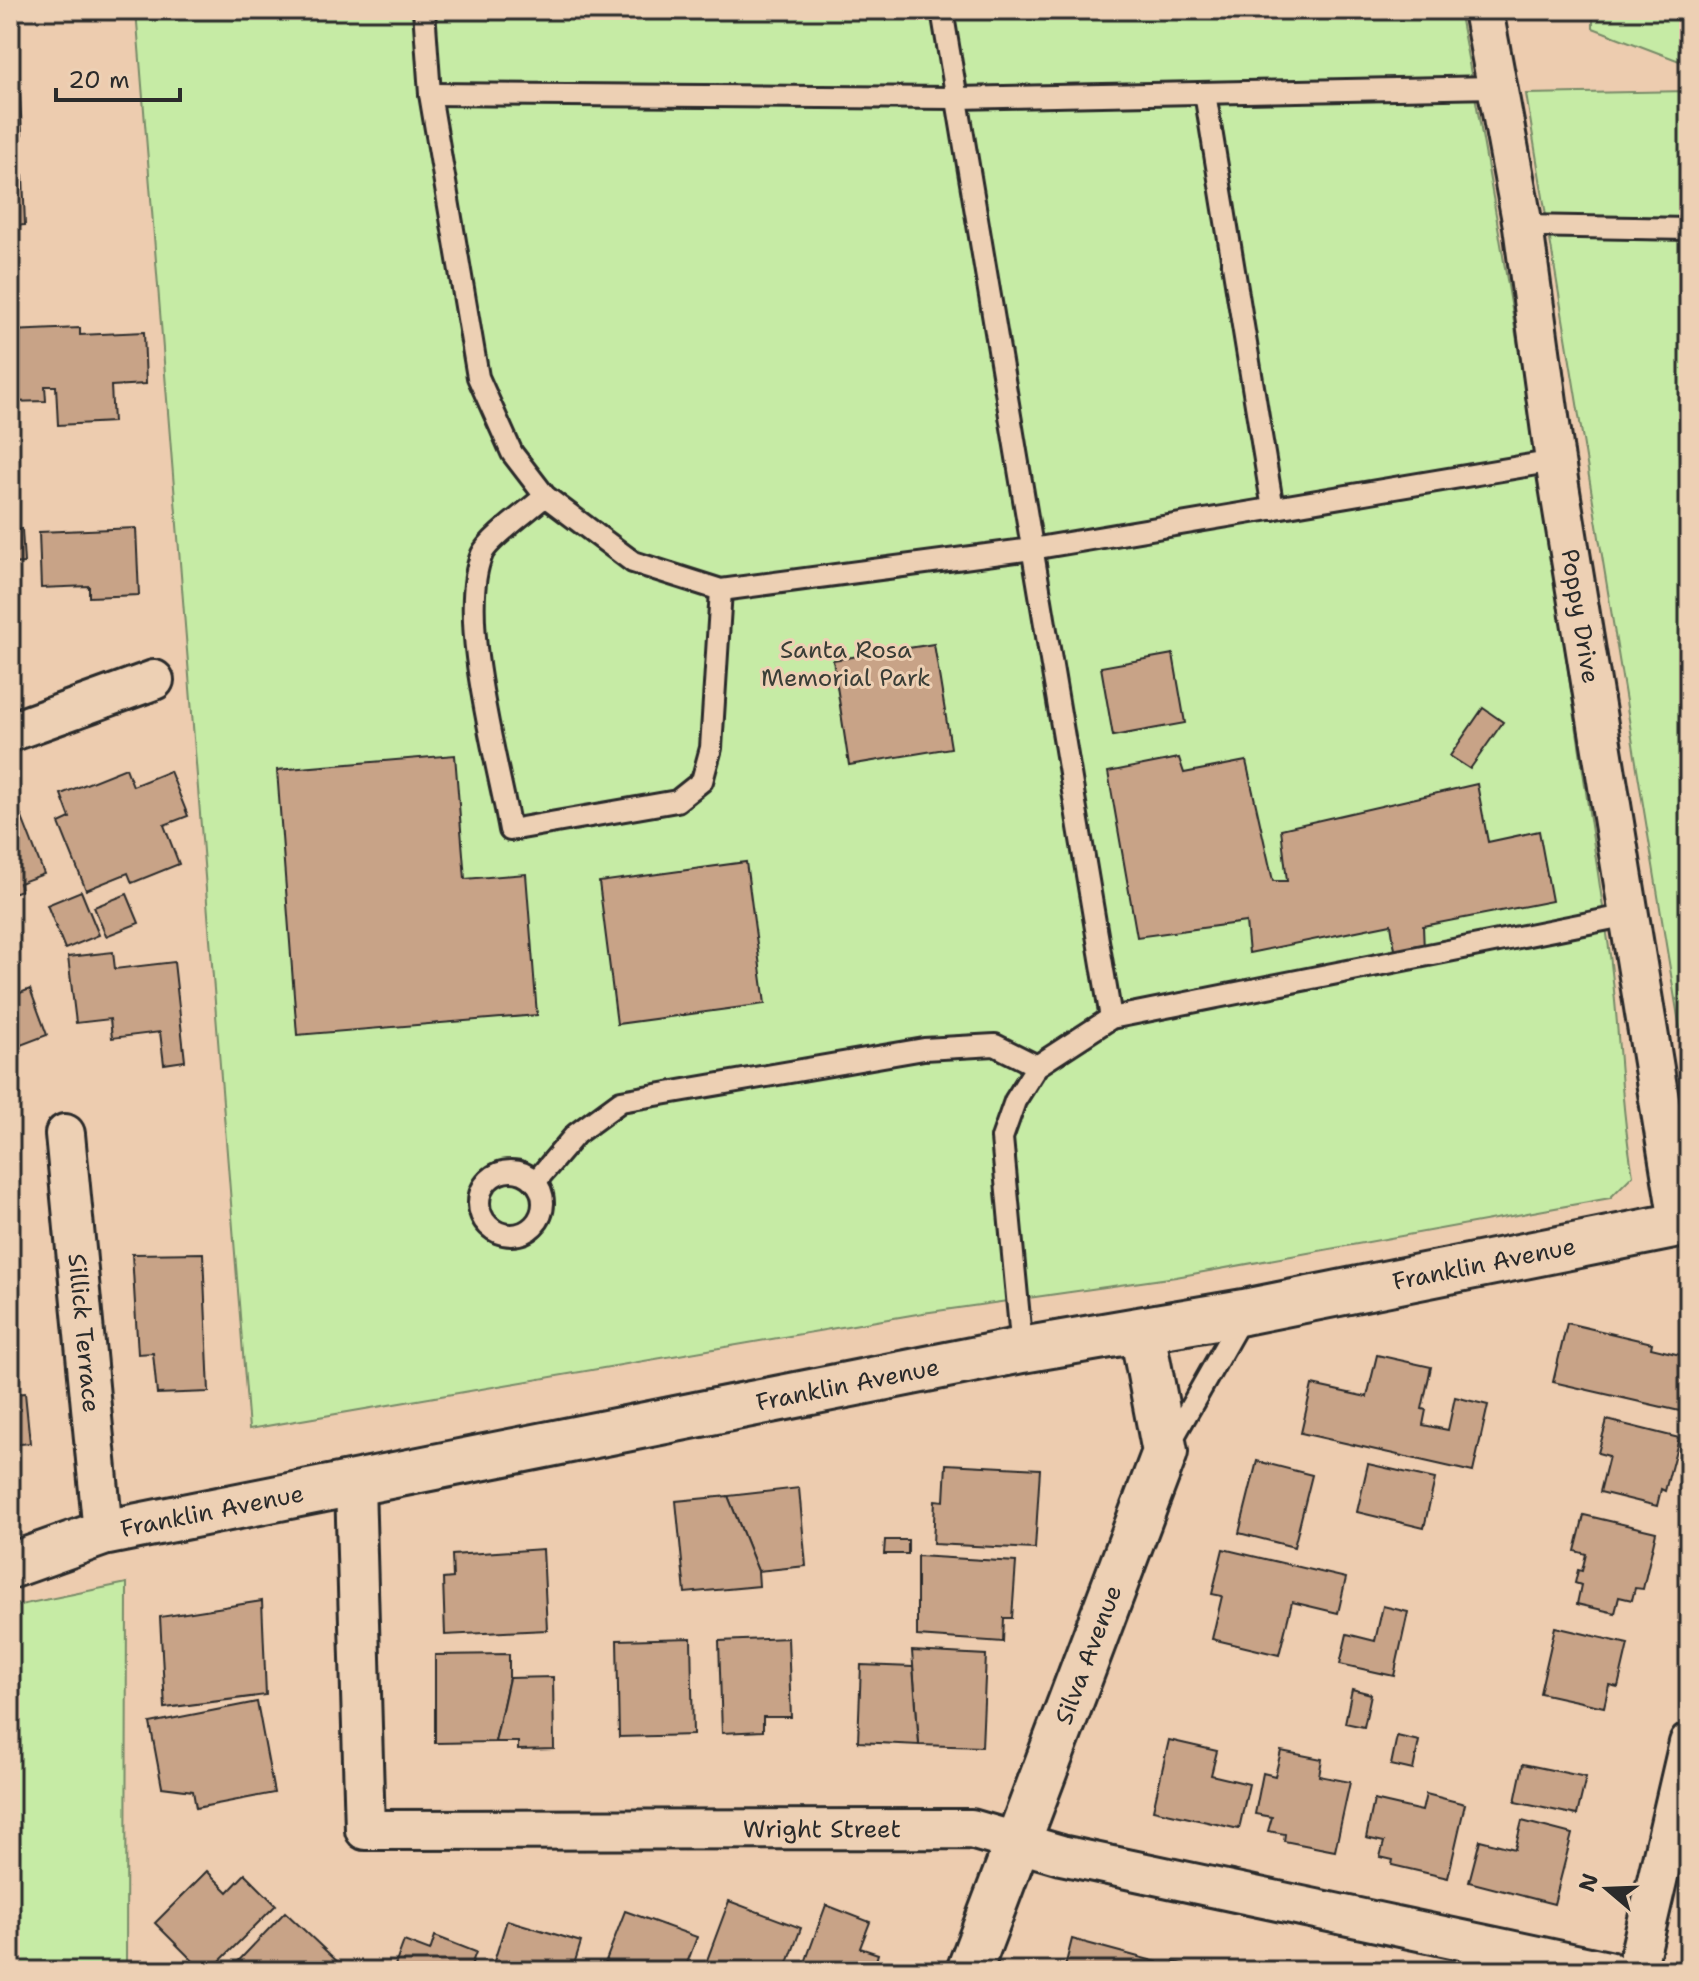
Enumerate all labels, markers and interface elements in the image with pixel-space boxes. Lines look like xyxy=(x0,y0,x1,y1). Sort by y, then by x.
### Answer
scale bar xyxy=(56,52,180,102)
text: 20 m xyxy=(68,64,130,96)
street label: Poppy Drive xyxy=(1554,547,1607,686)
park label: Santa Rosa Memorial Park xyxy=(761,634,931,694)
street label: Franklin Avenue xyxy=(1390,1230,1579,1298)
street label: Sillick Terrace xyxy=(60,1252,107,1414)
street label: Franklin Avenue xyxy=(753,1351,942,1419)
street label: Franklin Avenue xyxy=(118,1477,307,1545)
street label: Silva Avenue xyxy=(1047,1580,1129,1729)
street label: Wright Street xyxy=(743,1813,901,1845)
north arrow xyxy=(1567,1849,1647,1929)
text: N xyxy=(1572,1870,1605,1896)

